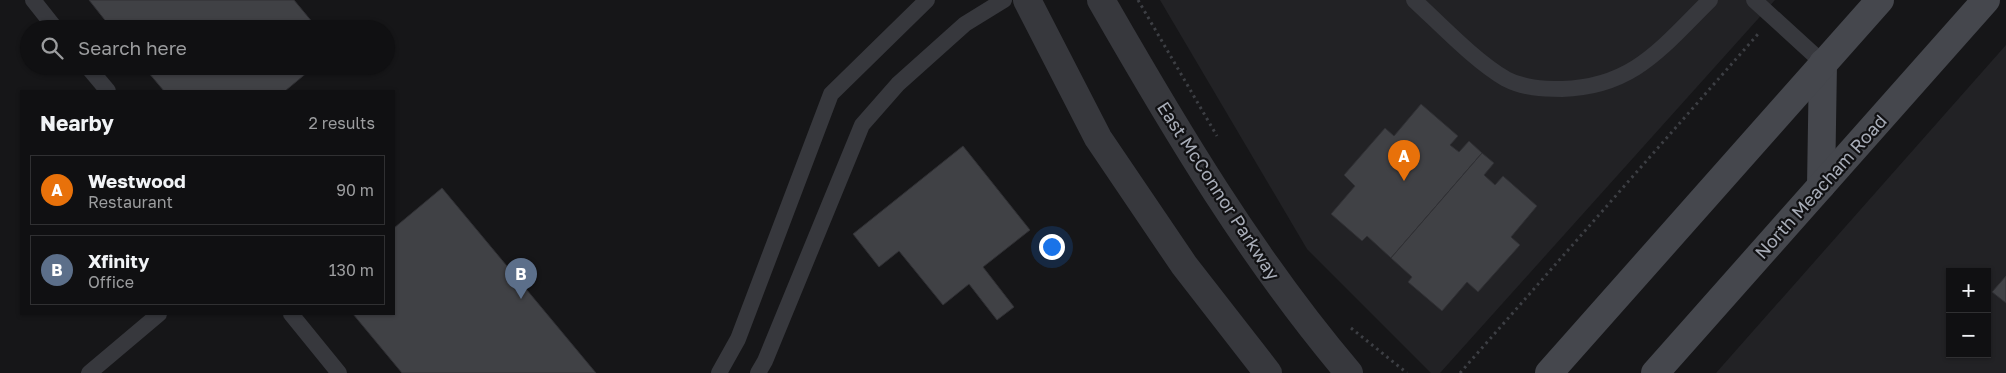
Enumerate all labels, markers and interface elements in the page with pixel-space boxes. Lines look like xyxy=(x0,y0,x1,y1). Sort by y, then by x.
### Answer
search box xyxy=(20,20,395,75)
icon: search xyxy=(38,34,66,62)
text: Search here xyxy=(78,36,187,59)
street label: East McConnor Parkway xyxy=(1153,97,1285,284)
text: Nearby xyxy=(40,110,114,136)
street label: North Meacham Road xyxy=(1750,110,1891,263)
text: 2 results xyxy=(309,113,375,133)
pin: A xyxy=(1388,140,1420,181)
text: Westwood xyxy=(88,169,186,192)
text: A xyxy=(51,180,63,200)
text: 90 m xyxy=(336,180,374,200)
text: Restaurant xyxy=(88,192,173,212)
your location xyxy=(1039,234,1065,260)
text: Xfinity xyxy=(88,249,149,272)
pin: B xyxy=(505,258,537,299)
text: B xyxy=(51,260,63,280)
text: 130 m xyxy=(329,260,374,280)
map controls xyxy=(1946,268,1991,358)
button: + xyxy=(1946,268,1991,313)
text: Office xyxy=(88,272,134,292)
button: − xyxy=(1946,313,1991,358)

